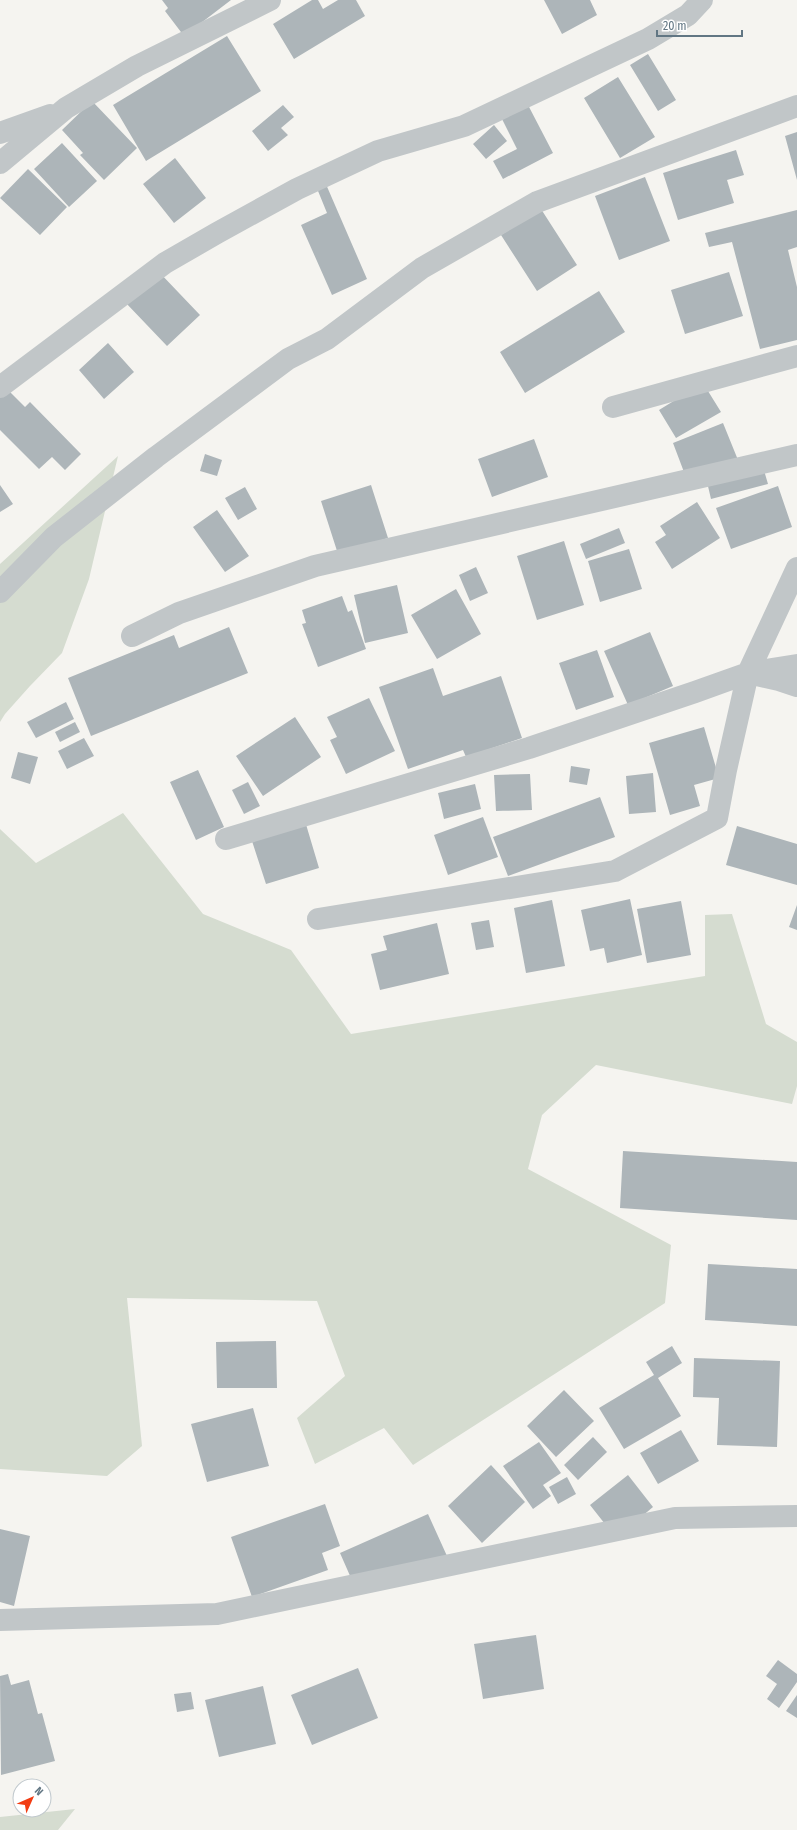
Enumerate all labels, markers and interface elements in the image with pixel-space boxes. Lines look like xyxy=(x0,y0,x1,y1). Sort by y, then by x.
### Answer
scale bar xyxy=(657,12,742,38)
text: 20 m xyxy=(663,19,687,33)
north arrow xyxy=(12,1778,52,1818)
text: N xyxy=(32,1784,46,1798)

